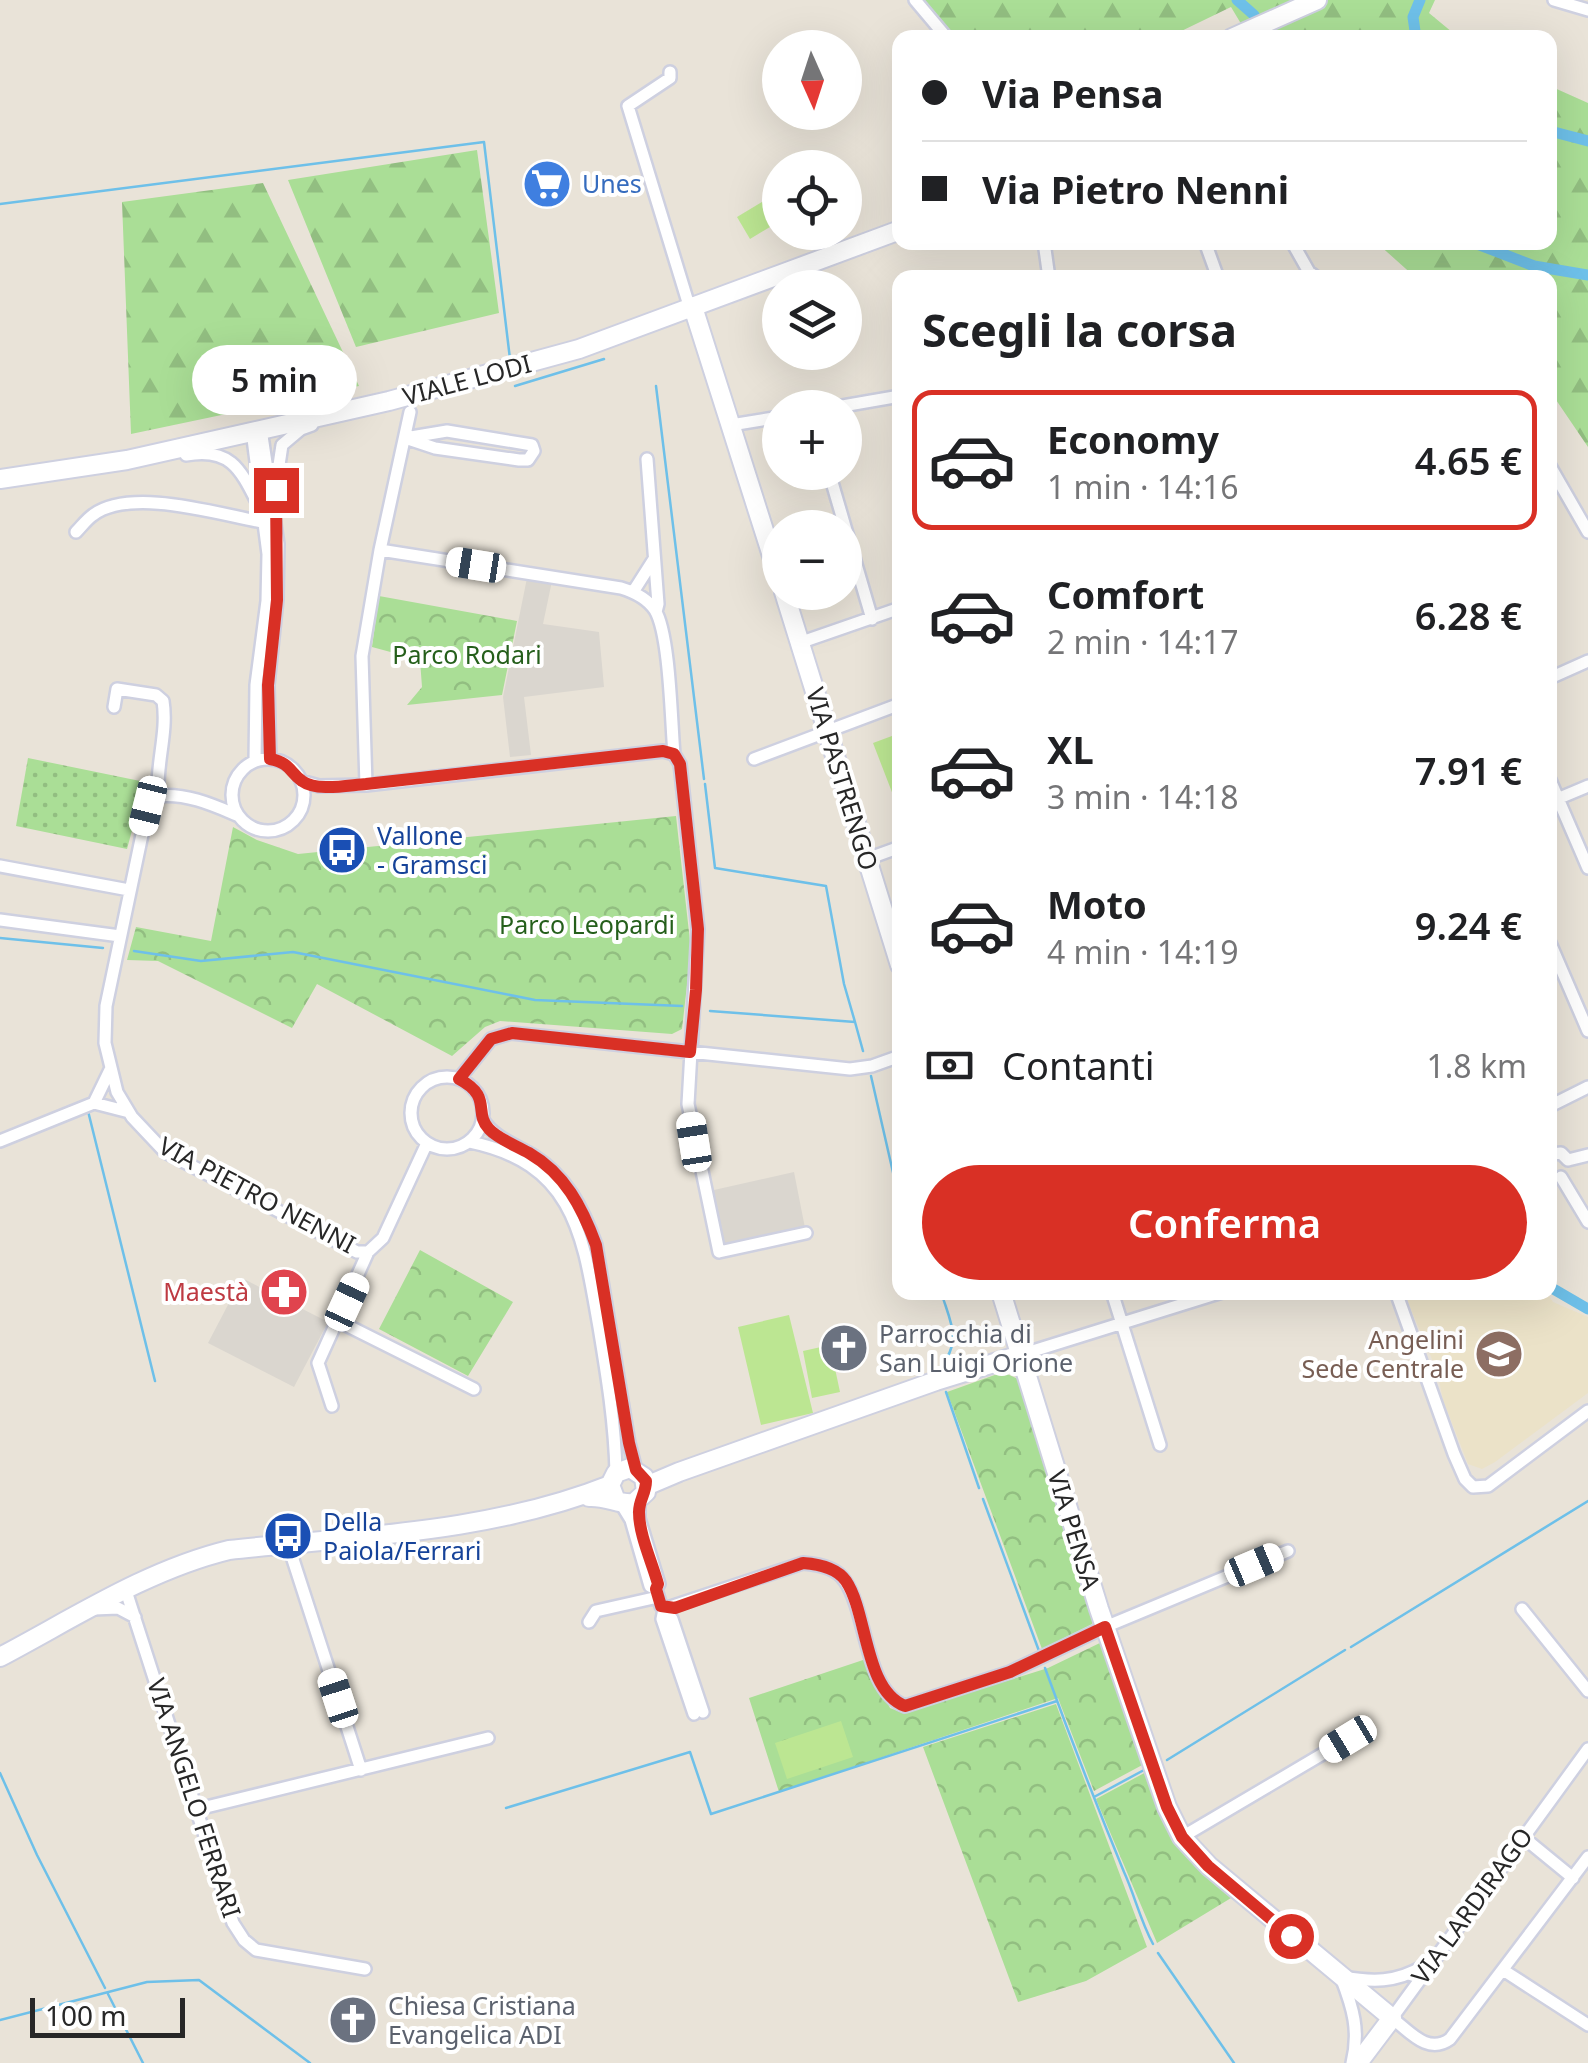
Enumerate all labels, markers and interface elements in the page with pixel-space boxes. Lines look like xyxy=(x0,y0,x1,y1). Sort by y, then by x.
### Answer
north arrow xyxy=(762,30,862,130)
map controls xyxy=(762,30,862,610)
text: Via Pensa xyxy=(982,67,1164,119)
button: locate xyxy=(762,150,862,250)
supermarket icon: Unes xyxy=(521,158,573,210)
text: Via Pietro Nenni xyxy=(982,163,1289,215)
place label: Unes xyxy=(582,166,642,200)
button: layers xyxy=(762,270,862,370)
text: Scegli la corsa xyxy=(922,299,1237,360)
callout: 5 min xyxy=(194,345,358,415)
street label: VIALE LODI xyxy=(399,346,535,413)
text: 5 min xyxy=(231,358,318,401)
button: + xyxy=(762,390,862,490)
text: Economy xyxy=(1047,413,1219,465)
icon: car xyxy=(927,415,1017,505)
text: 4.65 € xyxy=(1415,434,1522,486)
text: 1 min · 14:16 xyxy=(1047,465,1239,508)
route end xyxy=(254,468,299,513)
button: − xyxy=(762,510,862,610)
car xyxy=(444,545,508,585)
text: Comfort xyxy=(1047,568,1204,620)
icon: car xyxy=(927,570,1017,660)
text: 6.28 € xyxy=(1415,589,1522,641)
text: 2 min · 14:17 xyxy=(1047,620,1239,663)
park label: Parco Rodari xyxy=(392,637,542,671)
street label: VIA PASTRENGO xyxy=(799,683,887,874)
text: XL xyxy=(1047,723,1094,775)
icon: car xyxy=(927,725,1017,815)
text: 7.91 € xyxy=(1415,744,1522,796)
car xyxy=(126,773,170,839)
text: 3 min · 14:18 xyxy=(1047,775,1239,818)
place label: Vallone - Gramsci xyxy=(377,818,487,881)
bus stop icon: Vallone - Gramsci xyxy=(316,824,368,876)
text: Moto xyxy=(1047,878,1147,930)
icon: car xyxy=(927,880,1017,970)
text: 9.24 € xyxy=(1415,899,1522,951)
park label: Parco Leopardi xyxy=(499,907,675,941)
text: 4 min · 14:19 xyxy=(1047,930,1239,973)
icon: cash xyxy=(922,1038,977,1093)
text: Contanti xyxy=(1002,1039,1155,1091)
text: 1.8 km xyxy=(1426,1044,1527,1087)
car xyxy=(674,1110,714,1174)
street label: VIA PIETRO NENNI xyxy=(153,1128,362,1260)
button: Conferma xyxy=(922,1165,1527,1280)
pharmacy icon: Maestà xyxy=(258,1266,310,1318)
car xyxy=(321,1268,373,1336)
place label: Maestà xyxy=(163,1274,249,1308)
place label: Parrocchia di San Luigi Orione xyxy=(879,1316,1073,1379)
church icon: Parrocchia di San Luigi Orione xyxy=(818,1322,870,1374)
place label: Angelini Sede Centrale xyxy=(1301,1322,1464,1385)
school or university icon: Angelini Sede Centrale xyxy=(1473,1328,1525,1380)
street label: VIA PENSA xyxy=(1041,1466,1109,1594)
place label: Della Paiola/Ferrari xyxy=(323,1504,482,1567)
bus stop icon: Della Paiola/Ferrari xyxy=(262,1510,314,1562)
car xyxy=(1221,1539,1287,1591)
car xyxy=(314,1665,362,1731)
street label: VIA ANGELO FERRARI xyxy=(140,1674,250,1922)
car xyxy=(1315,1711,1381,1767)
street label: VIA LARDIRAGO xyxy=(1403,1820,1540,1991)
route start xyxy=(1269,1914,1314,1959)
place label: Chiesa Cristiana Evangelica ADI xyxy=(388,1988,576,2051)
scale bar xyxy=(30,1993,185,2038)
church icon: Chiesa Cristiana Evangelica ADI xyxy=(327,1994,379,2046)
text: 100 m xyxy=(45,1996,127,2034)

